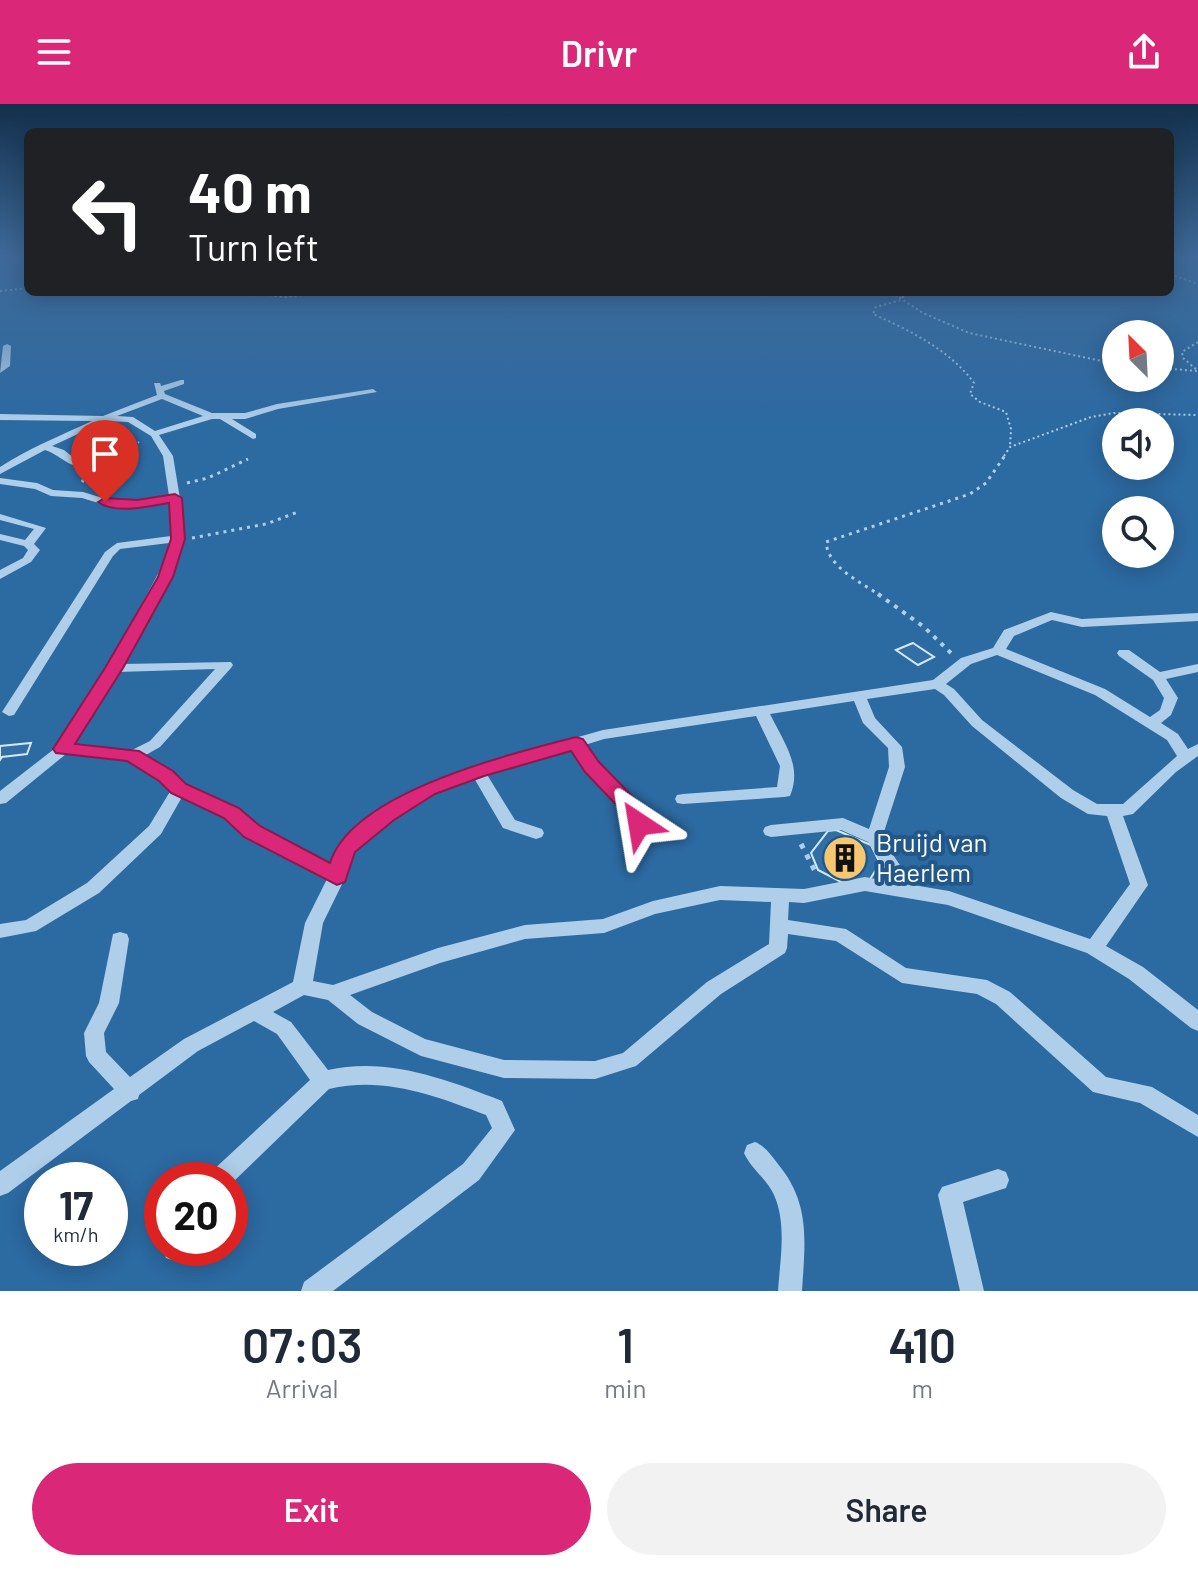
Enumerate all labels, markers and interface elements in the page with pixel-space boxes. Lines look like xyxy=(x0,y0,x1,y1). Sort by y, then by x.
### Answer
icon: menu xyxy=(32,30,76,74)
icon: share xyxy=(1122,30,1166,74)
text: Drivr xyxy=(561,31,637,74)
text: 40 m xyxy=(188,157,312,224)
icon: left xyxy=(56,160,160,264)
text: Turn left xyxy=(188,225,319,268)
north arrow xyxy=(1102,320,1174,392)
map controls xyxy=(1102,320,1174,568)
button: sound xyxy=(1102,408,1174,480)
pin xyxy=(71,420,139,502)
icon: arrive xyxy=(83,432,127,476)
button: search xyxy=(1102,496,1174,568)
position arrow xyxy=(597,782,681,866)
place label: Bruijd van Haerlem xyxy=(876,826,987,887)
building icon: Bruijd van Haerlem xyxy=(821,834,869,882)
speed limit sign: 20 xyxy=(144,1162,248,1266)
text: 17 xyxy=(59,1180,93,1228)
text: km/h xyxy=(53,1222,99,1246)
text: 07:03 xyxy=(242,1315,362,1373)
text: 1 xyxy=(617,1315,634,1373)
text: 410 xyxy=(888,1315,956,1373)
text: Arrival xyxy=(266,1372,338,1403)
text: min xyxy=(604,1372,646,1403)
text: m xyxy=(911,1372,933,1403)
button: Exit xyxy=(32,1463,591,1555)
button: Share xyxy=(607,1463,1166,1555)

